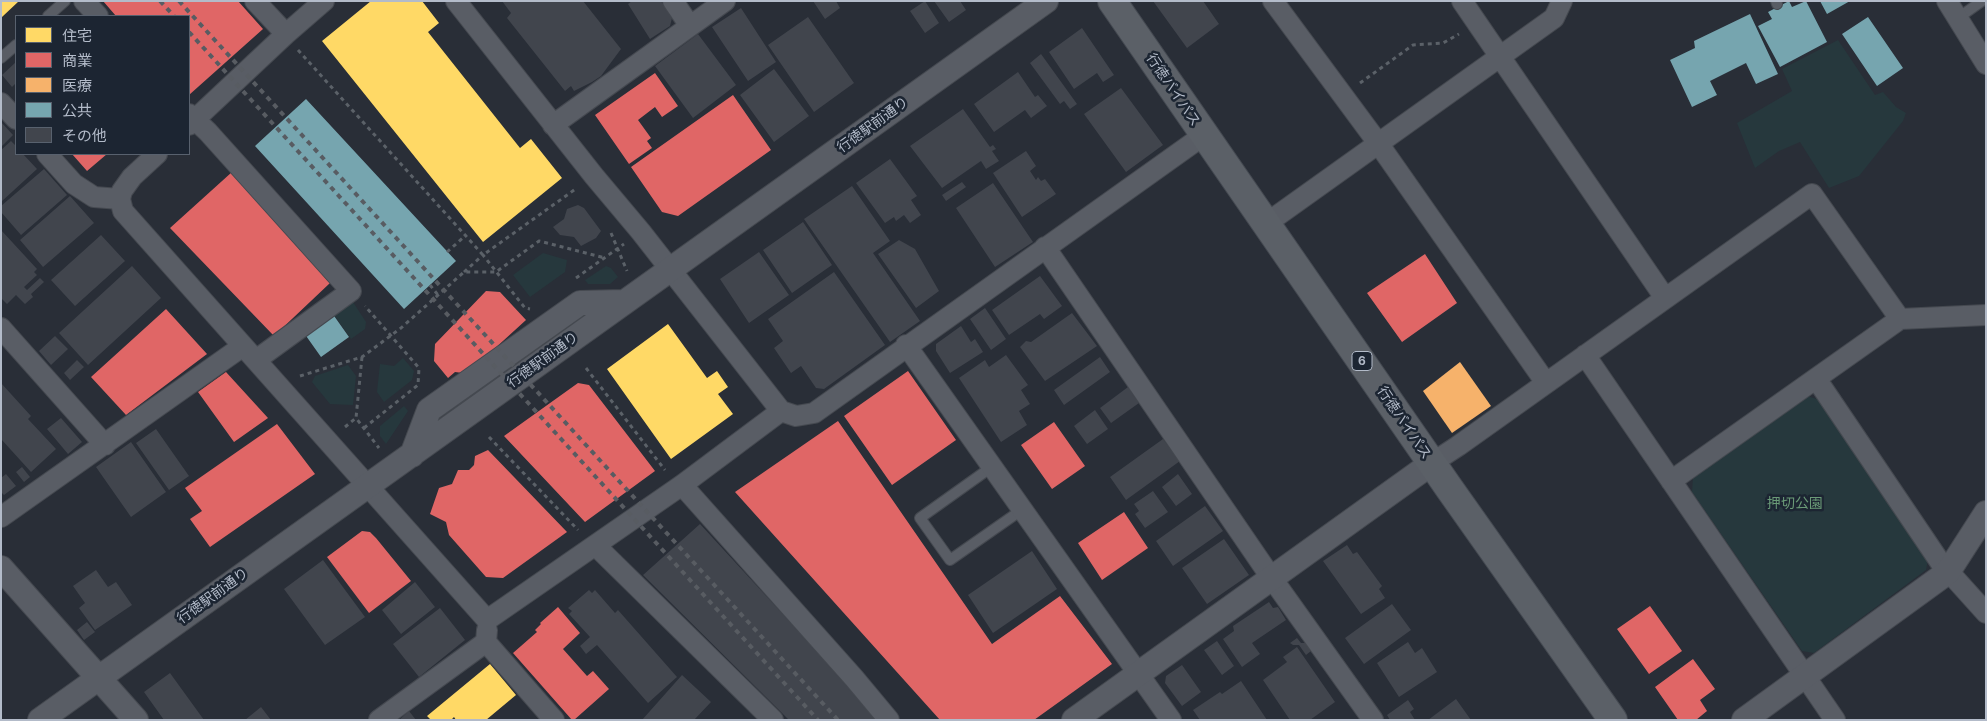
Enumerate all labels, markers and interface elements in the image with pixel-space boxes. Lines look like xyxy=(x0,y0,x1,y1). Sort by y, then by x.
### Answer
legend xyxy=(15,15,190,155)
text: 住宅 xyxy=(62,26,92,45)
street label: 行徳バイパス xyxy=(1143,50,1203,130)
text: 商業 xyxy=(62,51,92,70)
text: 医療 xyxy=(62,76,92,95)
street label: 行徳駅前通り xyxy=(834,94,912,156)
text: 公共 xyxy=(62,101,92,120)
text: その他 xyxy=(62,126,107,145)
street label: 行徳駅前通り xyxy=(504,329,582,391)
road number: 6 xyxy=(1352,352,1372,371)
street label: 行徳バイパス xyxy=(1374,383,1434,463)
park label: 押切公園 xyxy=(1767,496,1823,512)
street label: 行徳駅前通り xyxy=(174,565,252,627)

